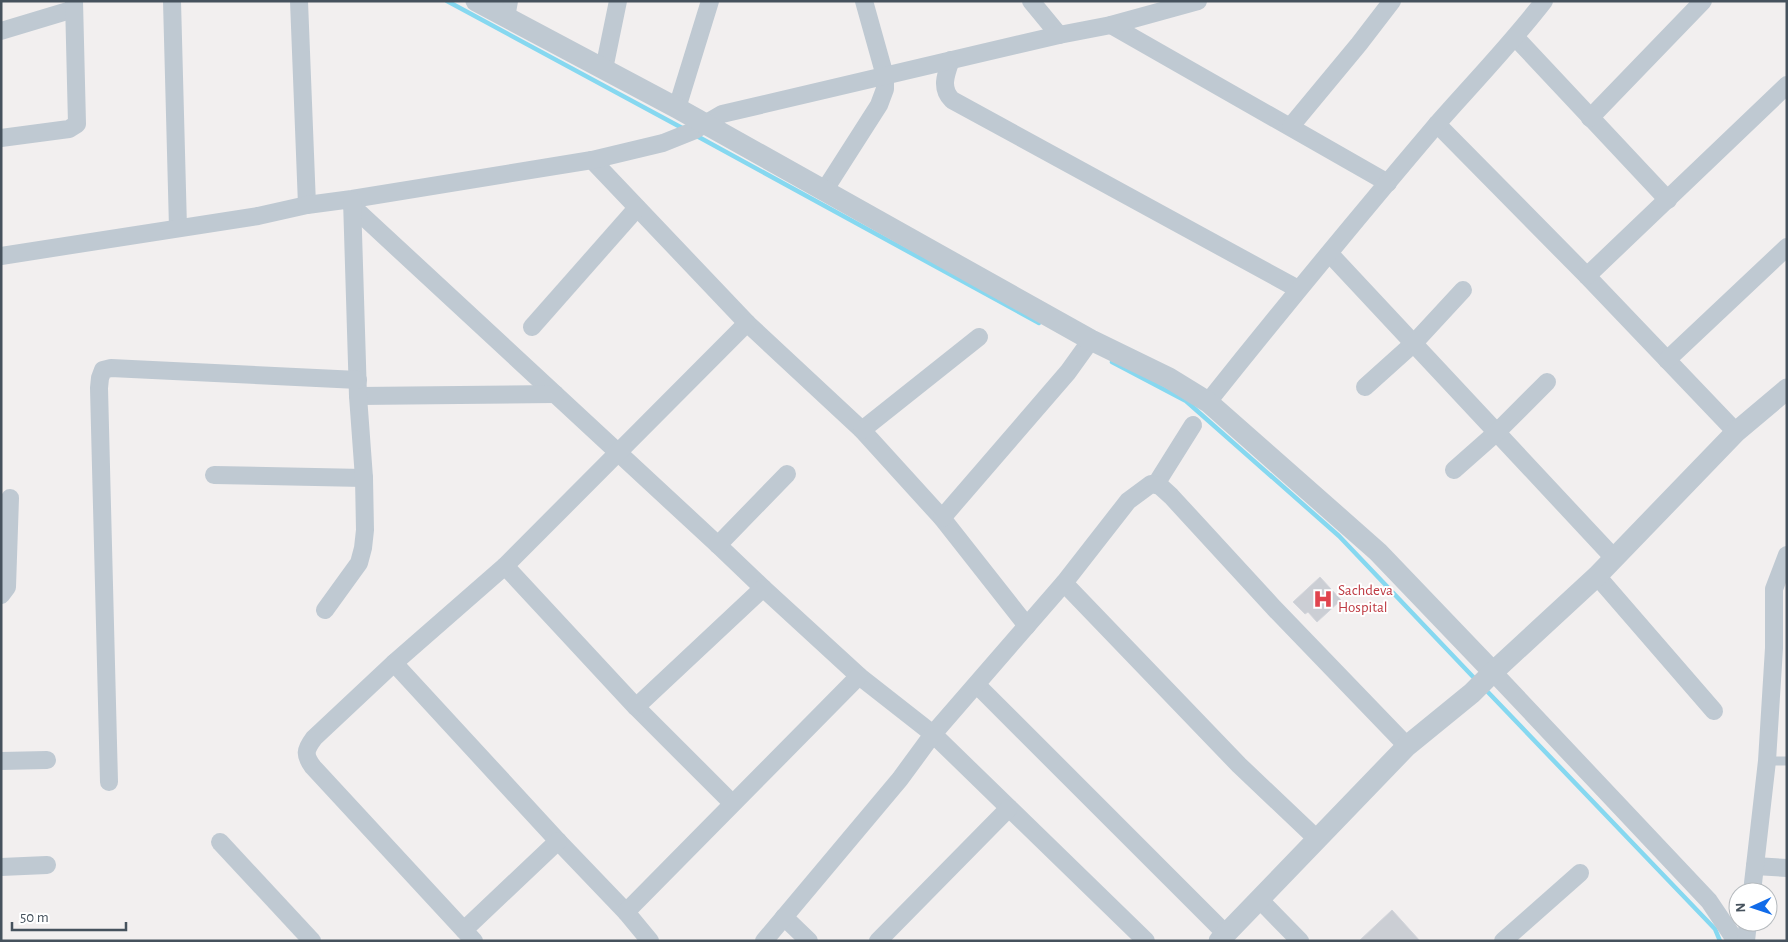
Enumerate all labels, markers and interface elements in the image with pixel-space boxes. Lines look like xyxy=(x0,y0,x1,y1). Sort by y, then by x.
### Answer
place label: Sachdeva Hospital xyxy=(1338,583,1393,615)
hospital icon: Sachdeva Hospital xyxy=(1312,588,1334,610)
north arrow xyxy=(1728,882,1778,932)
scale bar xyxy=(12,900,126,932)
text: N xyxy=(1734,902,1748,913)
text: 50 m xyxy=(20,910,49,925)

